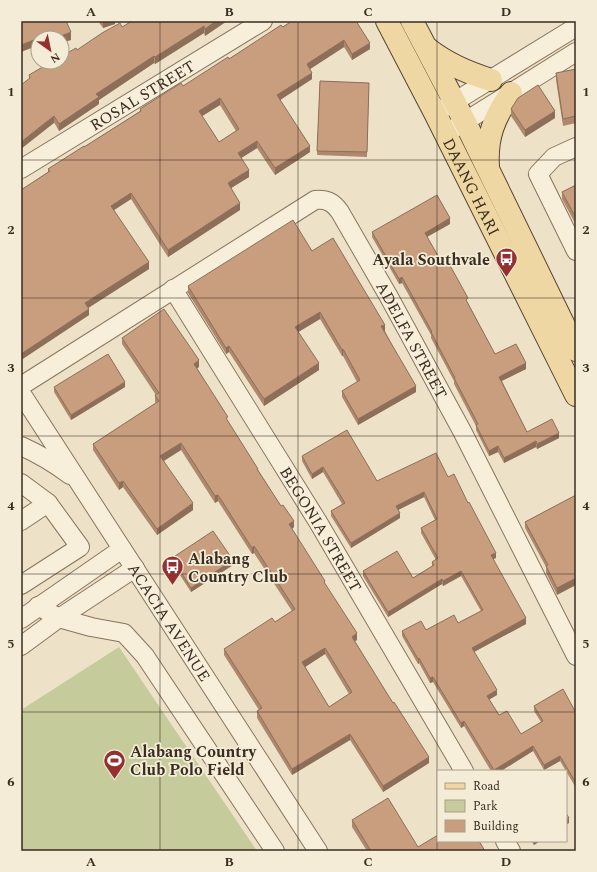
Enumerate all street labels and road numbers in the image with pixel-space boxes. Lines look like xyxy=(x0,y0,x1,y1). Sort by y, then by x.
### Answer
street label: ROSAL STREET xyxy=(85,54,200,137)
street label: DAANG HARI xyxy=(436,134,505,240)
street label: ADELFA STREET xyxy=(369,277,453,403)
street label: BEGONIA STREET xyxy=(273,462,367,597)
street label: ACACIA AVENUE xyxy=(121,559,216,687)

